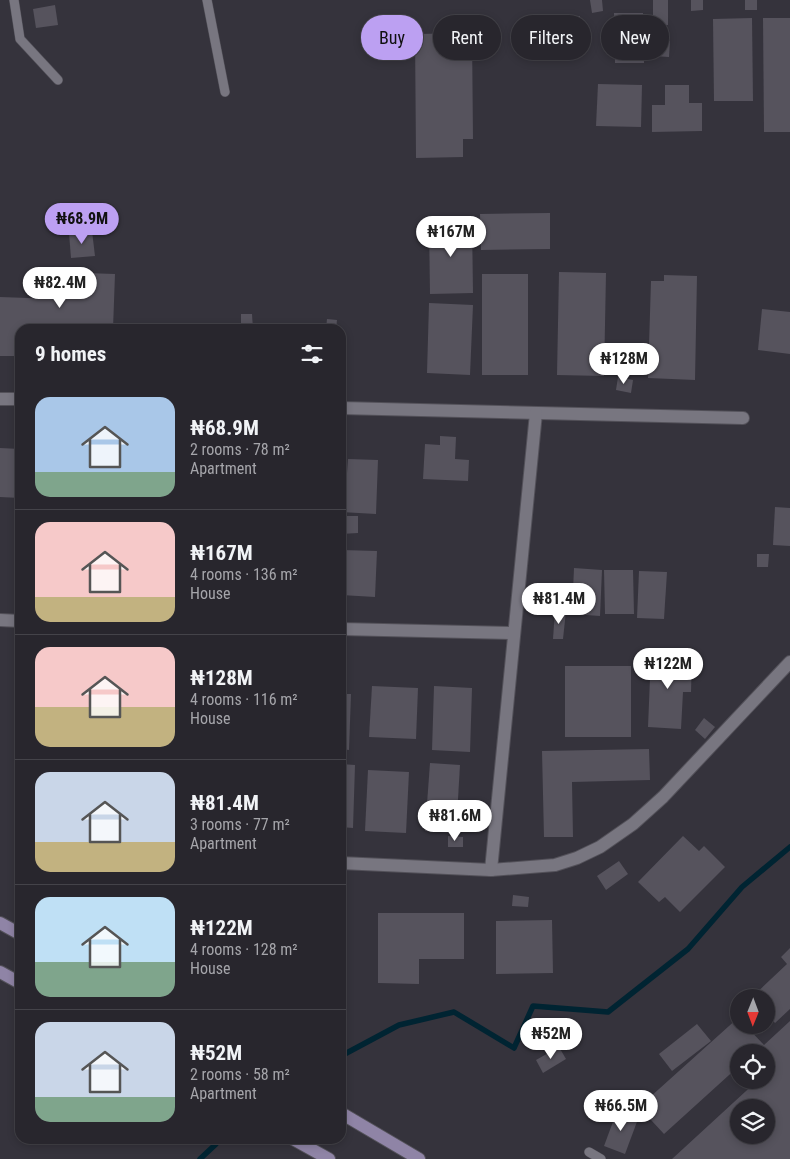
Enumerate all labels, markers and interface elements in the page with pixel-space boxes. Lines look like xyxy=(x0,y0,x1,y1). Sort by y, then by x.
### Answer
chip: Buy xyxy=(361,15,423,60)
chip: Rent xyxy=(433,15,501,60)
chip: Filters xyxy=(511,15,591,60)
chip: New xyxy=(601,15,669,60)
pin: ₦68.9M xyxy=(41,202,123,245)
text: ₦68.9M xyxy=(56,209,108,228)
pin: ₦167M xyxy=(416,216,486,258)
text: ₦167M xyxy=(427,222,475,241)
pin: ₦82.4M xyxy=(19,266,101,309)
text: ₦82.4M xyxy=(34,273,86,292)
icon: filters xyxy=(298,340,326,368)
text: 9 homes xyxy=(35,342,106,366)
pin: ₦128M xyxy=(589,342,659,385)
text: ₦128M xyxy=(600,349,648,368)
text: ₦68.9M xyxy=(190,416,259,440)
icon: home xyxy=(75,417,135,477)
text: 2 rooms · 78 m² xyxy=(190,440,290,459)
text: Apartment xyxy=(190,459,257,478)
text: ₦167M xyxy=(190,541,253,565)
icon: home xyxy=(75,542,135,602)
text: 4 rooms · 136 m² xyxy=(190,565,298,584)
pin: ₦81.4M xyxy=(518,582,600,625)
text: House xyxy=(190,584,230,603)
text: ₦81.4M xyxy=(533,589,585,608)
pin: ₦122M xyxy=(633,648,703,690)
text: ₦122M xyxy=(644,654,692,673)
text: ₦128M xyxy=(190,666,253,690)
icon: home xyxy=(75,667,135,727)
text: 4 rooms · 116 m² xyxy=(190,690,298,709)
text: House xyxy=(190,709,230,728)
text: ₦81.4M xyxy=(190,791,259,815)
icon: home xyxy=(75,792,135,852)
pin: ₦81.6M xyxy=(414,800,496,842)
text: ₦81.6M xyxy=(429,806,481,825)
text: 3 rooms · 77 m² xyxy=(190,815,290,834)
text: Apartment xyxy=(190,834,257,853)
text: ₦122M xyxy=(190,916,253,940)
icon: home xyxy=(75,917,135,977)
text: 4 rooms · 128 m² xyxy=(190,940,298,959)
text: House xyxy=(190,959,230,978)
north arrow xyxy=(730,989,775,1034)
map controls xyxy=(730,989,775,1144)
pin: ₦52M xyxy=(521,1018,581,1060)
text: ₦52M xyxy=(531,1024,571,1043)
text: ₦52M xyxy=(190,1041,242,1065)
icon: home xyxy=(75,1042,135,1102)
button: locate xyxy=(730,1044,775,1089)
text: 2 rooms · 58 m² xyxy=(190,1065,290,1084)
text: Apartment xyxy=(190,1084,257,1103)
pin: ₦66.5M xyxy=(580,1090,662,1132)
text: ₦66.5M xyxy=(595,1096,647,1115)
button: layers xyxy=(730,1099,775,1144)

